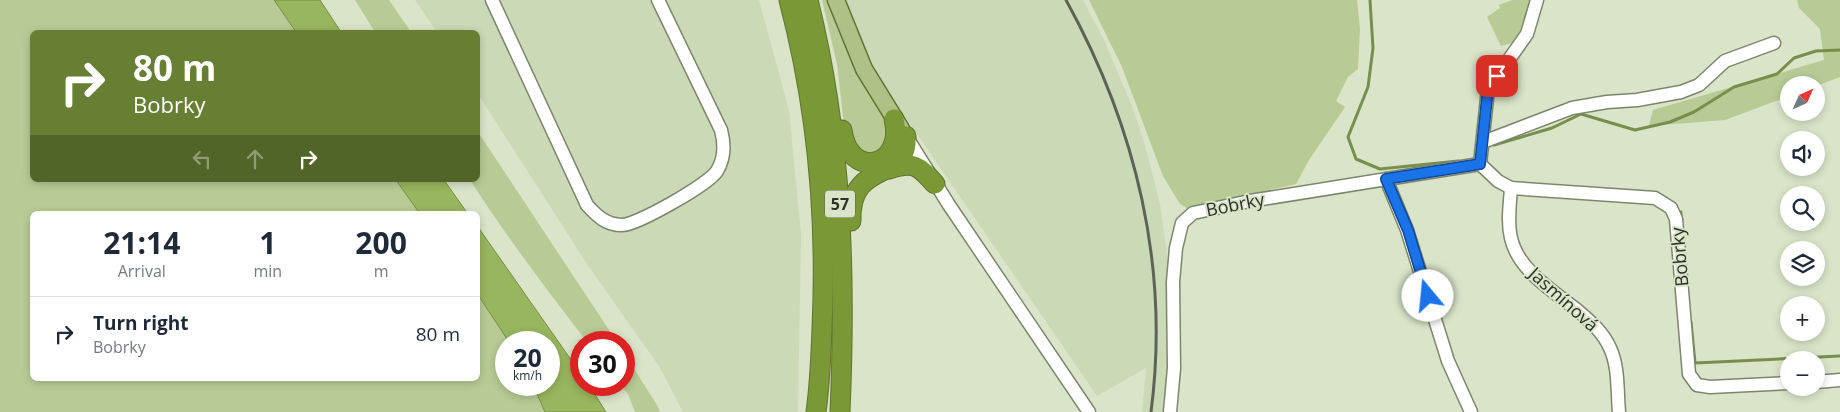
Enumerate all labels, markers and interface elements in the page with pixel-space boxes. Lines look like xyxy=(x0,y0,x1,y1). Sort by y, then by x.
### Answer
text: 80 m xyxy=(133,44,216,91)
icon: right xyxy=(50,50,115,115)
pin xyxy=(1476,55,1518,97)
icon: arrive xyxy=(1483,62,1511,90)
north arrow xyxy=(1780,76,1825,121)
map controls xyxy=(1780,76,1825,396)
text: Bobrky xyxy=(133,89,205,119)
button: sound xyxy=(1780,131,1825,176)
icon: left xyxy=(188,145,216,173)
icon: ahead xyxy=(241,145,269,173)
icon: right xyxy=(294,145,322,173)
street label: Bobrky xyxy=(1204,186,1267,221)
button: search xyxy=(1780,186,1825,231)
road number: 57 xyxy=(825,190,855,218)
text: 21:14 xyxy=(103,222,180,263)
text: 1 xyxy=(259,222,276,263)
text: 200 xyxy=(355,222,407,263)
street label: Bobrky xyxy=(1664,225,1694,288)
button: layers xyxy=(1780,241,1825,286)
text: Arrival xyxy=(118,260,166,282)
text: min xyxy=(254,260,282,282)
text: m xyxy=(374,260,389,282)
street label: Jasmínová xyxy=(1523,260,1604,337)
position arrow xyxy=(1401,269,1453,321)
button: + xyxy=(1780,296,1825,341)
text: Turn right xyxy=(93,310,188,336)
icon: right xyxy=(50,320,78,348)
text: 80 m xyxy=(416,321,460,347)
speed limit sign: 30 xyxy=(570,331,635,396)
text: Bobrky xyxy=(93,336,146,358)
text: 20 xyxy=(513,340,542,374)
button: − xyxy=(1780,351,1825,396)
text: km/h xyxy=(513,367,542,384)

